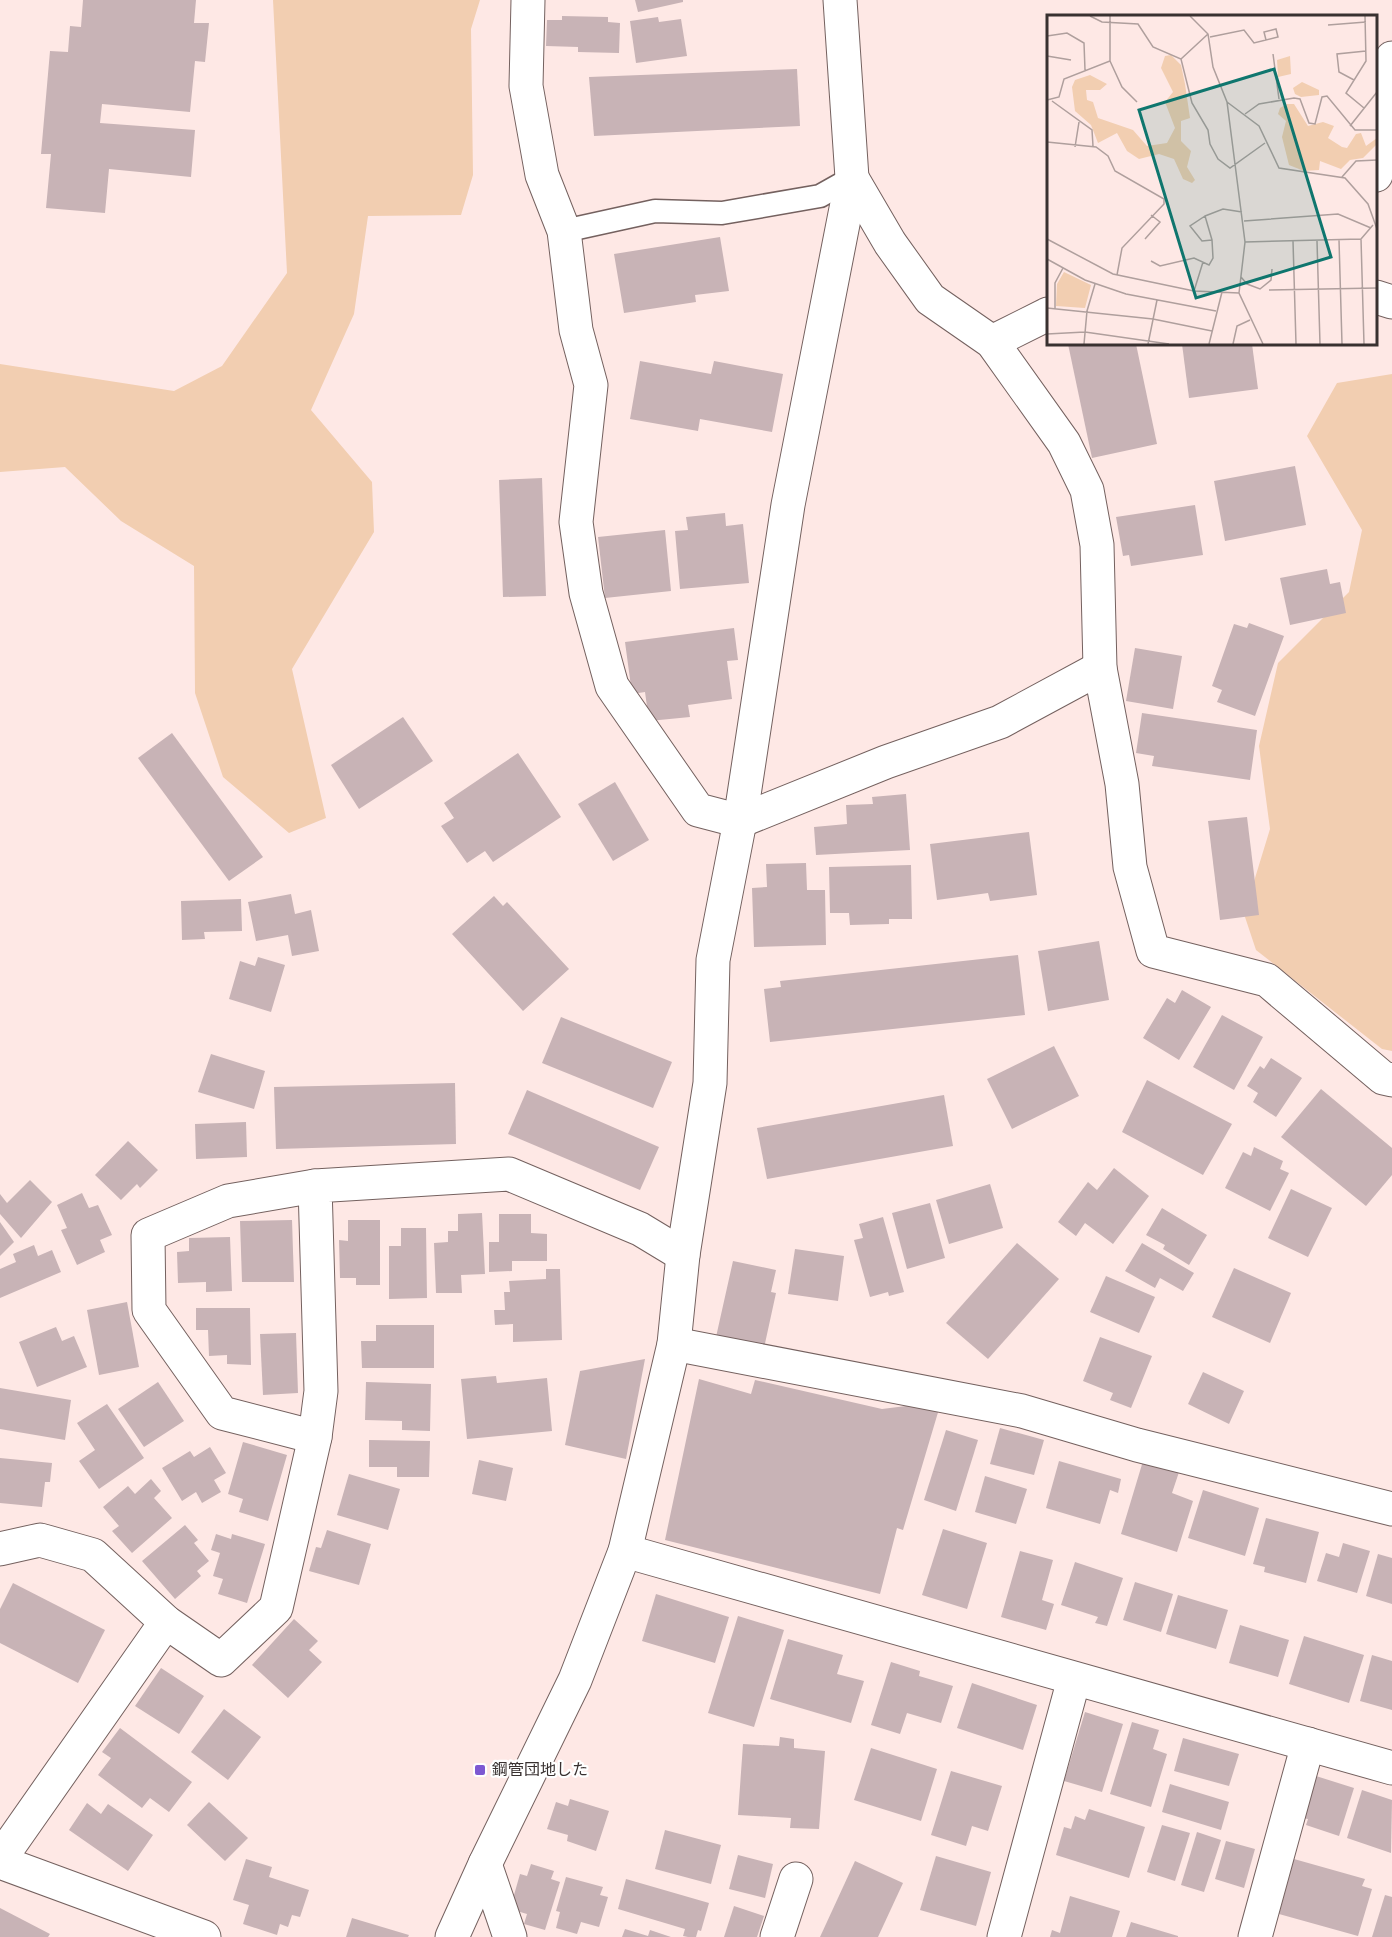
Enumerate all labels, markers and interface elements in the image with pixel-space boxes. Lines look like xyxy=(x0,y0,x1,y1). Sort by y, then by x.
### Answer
inset map xyxy=(1047,15,1377,345)
place label: 鋼管団地した xyxy=(492,1761,588,1780)
marker: 鋼管団地した xyxy=(473,1763,487,1777)

